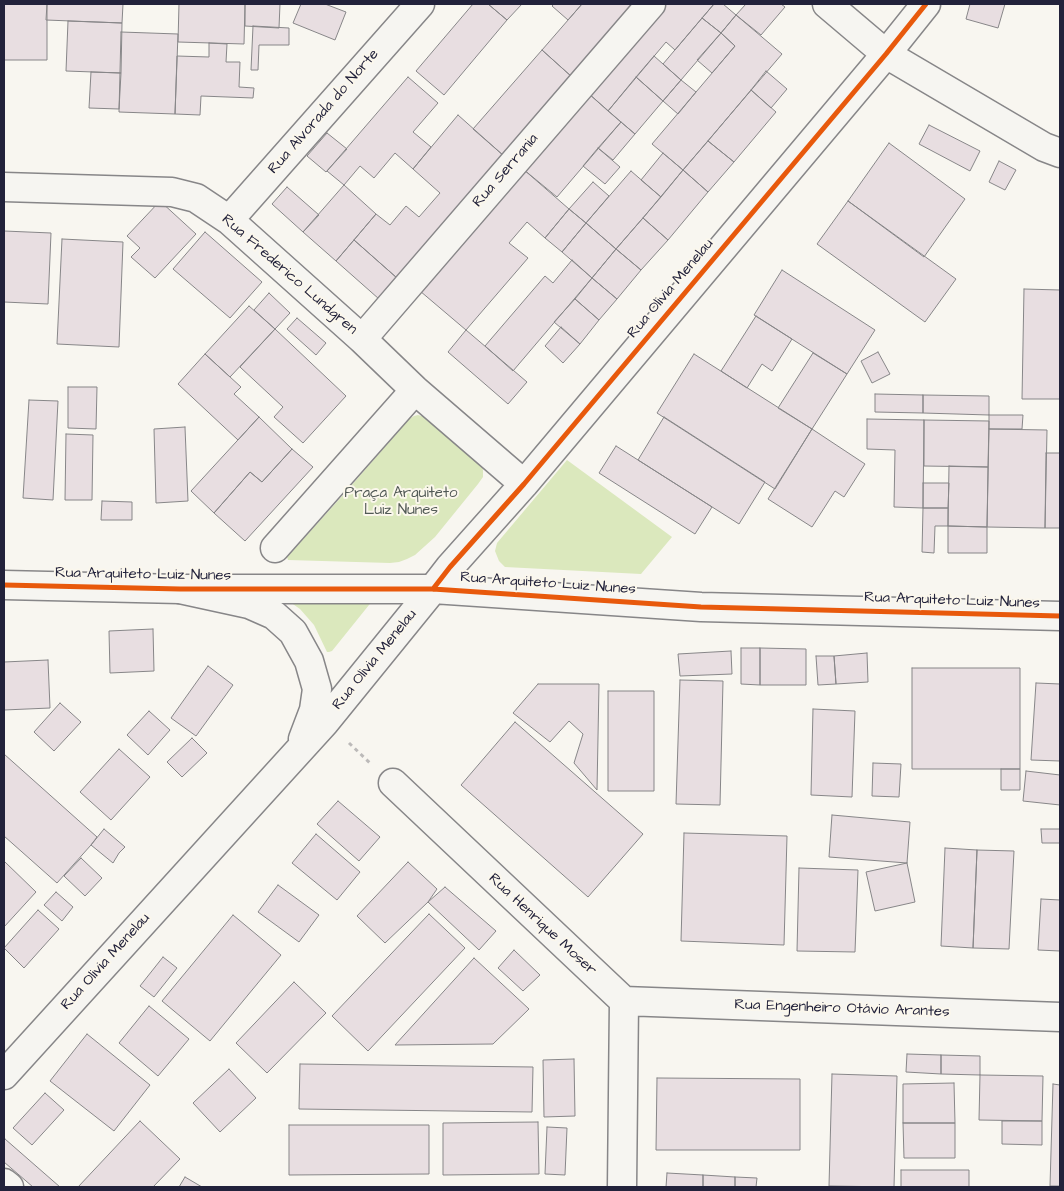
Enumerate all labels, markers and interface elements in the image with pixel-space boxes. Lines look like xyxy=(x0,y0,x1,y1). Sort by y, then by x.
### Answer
street label: Rua Alvorada do Norte xyxy=(265,46,383,178)
street label: Rua Serrania xyxy=(469,131,543,211)
street label: Rua Frederico Lundgren xyxy=(217,211,361,339)
street label: Rua Olivia Menelau xyxy=(624,236,718,342)
park label: Praça Arquiteto Luiz Nunes xyxy=(345,485,457,520)
street label: Rua Arquiteto Luiz Nunes xyxy=(55,564,231,586)
street label: Rua Arquiteto Luiz Nunes xyxy=(460,569,636,599)
street label: Rua Arquiteto Luiz Nunes xyxy=(864,589,1040,613)
street label: Rua Olivia Menelau xyxy=(329,606,421,714)
street label: Rua Henrique Moser xyxy=(484,870,600,980)
street label: Rua Olivia Menelau xyxy=(58,910,154,1014)
street label: Rua Engenheiro Otávio Arantes xyxy=(734,996,950,1022)

